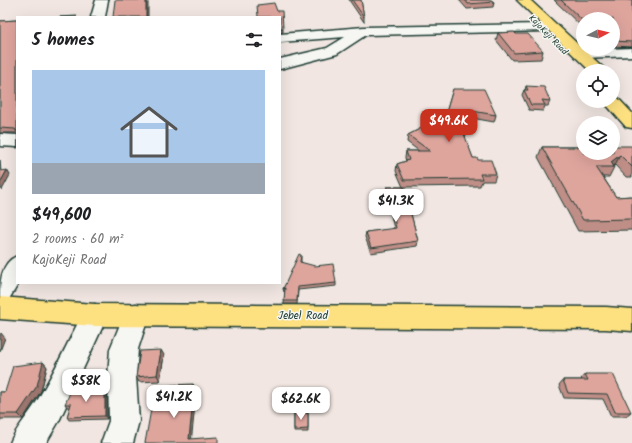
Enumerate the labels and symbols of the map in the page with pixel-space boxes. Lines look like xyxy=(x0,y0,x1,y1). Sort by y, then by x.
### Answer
street label: KajoKeji Road xyxy=(525,11,572,59)
north arrow xyxy=(576,12,620,56)
pin: $49.6K xyxy=(416,109,482,143)
pin: $41.3K xyxy=(363,189,429,223)
street label: Jebel Road xyxy=(278,307,329,325)
pin: $58K xyxy=(62,369,110,403)
pin: $41.2K xyxy=(141,385,207,419)
pin: $62.6K xyxy=(268,387,334,421)

